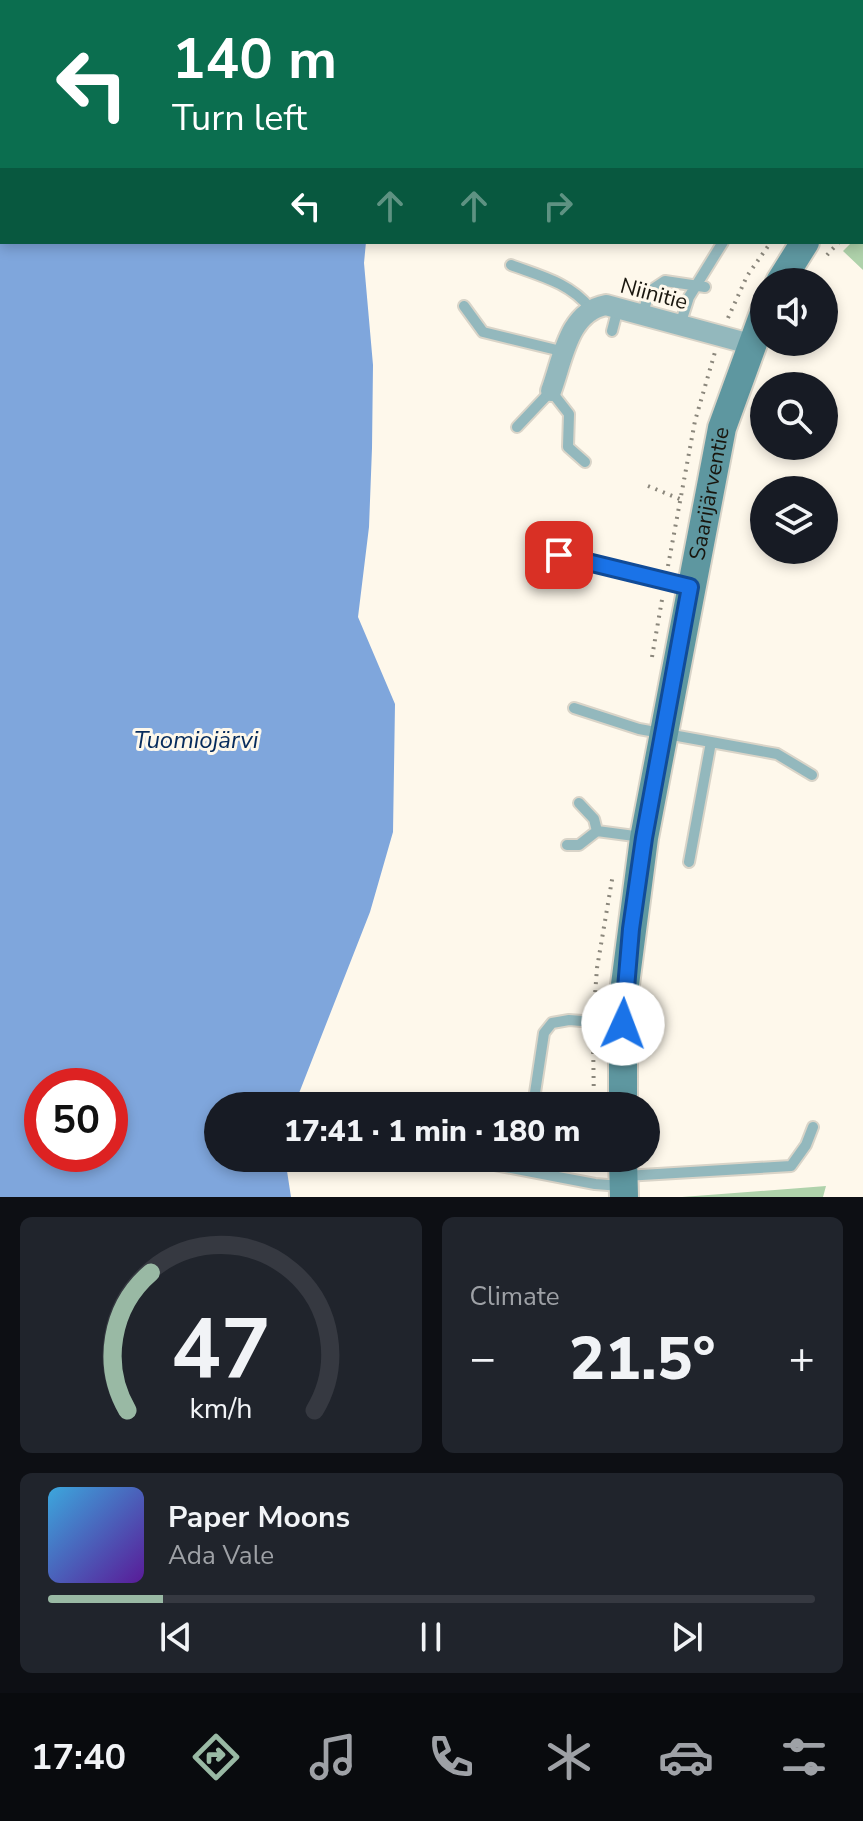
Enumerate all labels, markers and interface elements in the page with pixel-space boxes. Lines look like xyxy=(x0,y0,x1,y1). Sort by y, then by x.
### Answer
text: 140 m xyxy=(172,21,337,98)
icon: left xyxy=(40,32,144,136)
text: Turn left xyxy=(172,94,307,143)
icon: left xyxy=(284,184,328,228)
icon: ahead xyxy=(368,184,412,228)
icon: ahead xyxy=(452,184,496,228)
icon: right xyxy=(536,184,580,228)
map controls xyxy=(750,268,838,564)
button: sound xyxy=(750,268,838,356)
street label: Niinitie xyxy=(617,271,691,317)
button: search xyxy=(750,372,838,460)
street label: Saarijärventie xyxy=(682,424,737,563)
button: layers xyxy=(750,476,838,564)
pin xyxy=(525,521,593,589)
icon: arrive xyxy=(537,533,581,577)
water label: Tuomiojärvi xyxy=(134,724,259,756)
position arrow xyxy=(581,982,665,1066)
speed limit sign: 50 xyxy=(24,1068,128,1172)
text: 17:41 · 1 min · 180 m xyxy=(284,1111,580,1152)
text: Climate xyxy=(470,1279,560,1314)
text: 47 xyxy=(171,1293,271,1406)
text: 21.5° xyxy=(569,1318,716,1400)
text: − xyxy=(470,1329,496,1389)
text: + xyxy=(789,1329,815,1389)
text: km/h xyxy=(189,1389,252,1428)
text: Paper Moons xyxy=(168,1497,350,1538)
text: Ada Vale xyxy=(168,1538,274,1573)
icon: previous xyxy=(154,1615,198,1659)
icon: pause xyxy=(409,1615,453,1659)
icon: next xyxy=(665,1615,709,1659)
icon: directions xyxy=(188,1729,244,1785)
icon: music xyxy=(305,1729,361,1785)
icon: phone xyxy=(423,1729,479,1785)
icon: climate xyxy=(541,1729,597,1785)
icon: car xyxy=(658,1729,714,1785)
icon: filters xyxy=(776,1729,832,1785)
text: 17:40 xyxy=(31,1733,126,1782)

